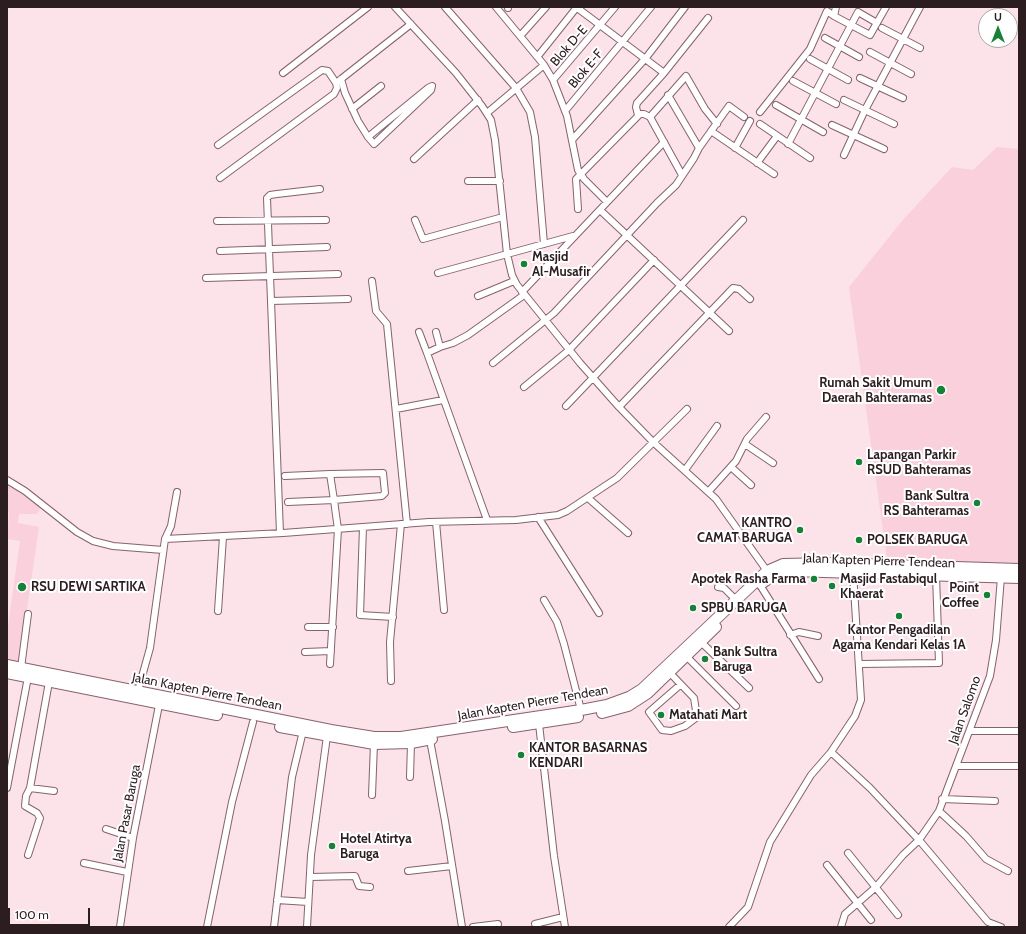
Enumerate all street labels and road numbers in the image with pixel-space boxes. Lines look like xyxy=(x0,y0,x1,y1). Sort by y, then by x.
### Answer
street label: Blok D-E xyxy=(547,22,591,70)
street label: Blok E-F xyxy=(565,46,607,92)
street label: Jalan Kapten Pierre Tendean xyxy=(803,551,955,571)
street label: Jalan Kapten Pierre Tendean xyxy=(131,670,283,714)
street label: Jalan Salomo xyxy=(945,674,985,746)
street label: Jalan Kapten Pierre Tendean xyxy=(457,682,609,724)
street label: Jalan Pasar Baruga xyxy=(110,763,144,863)

